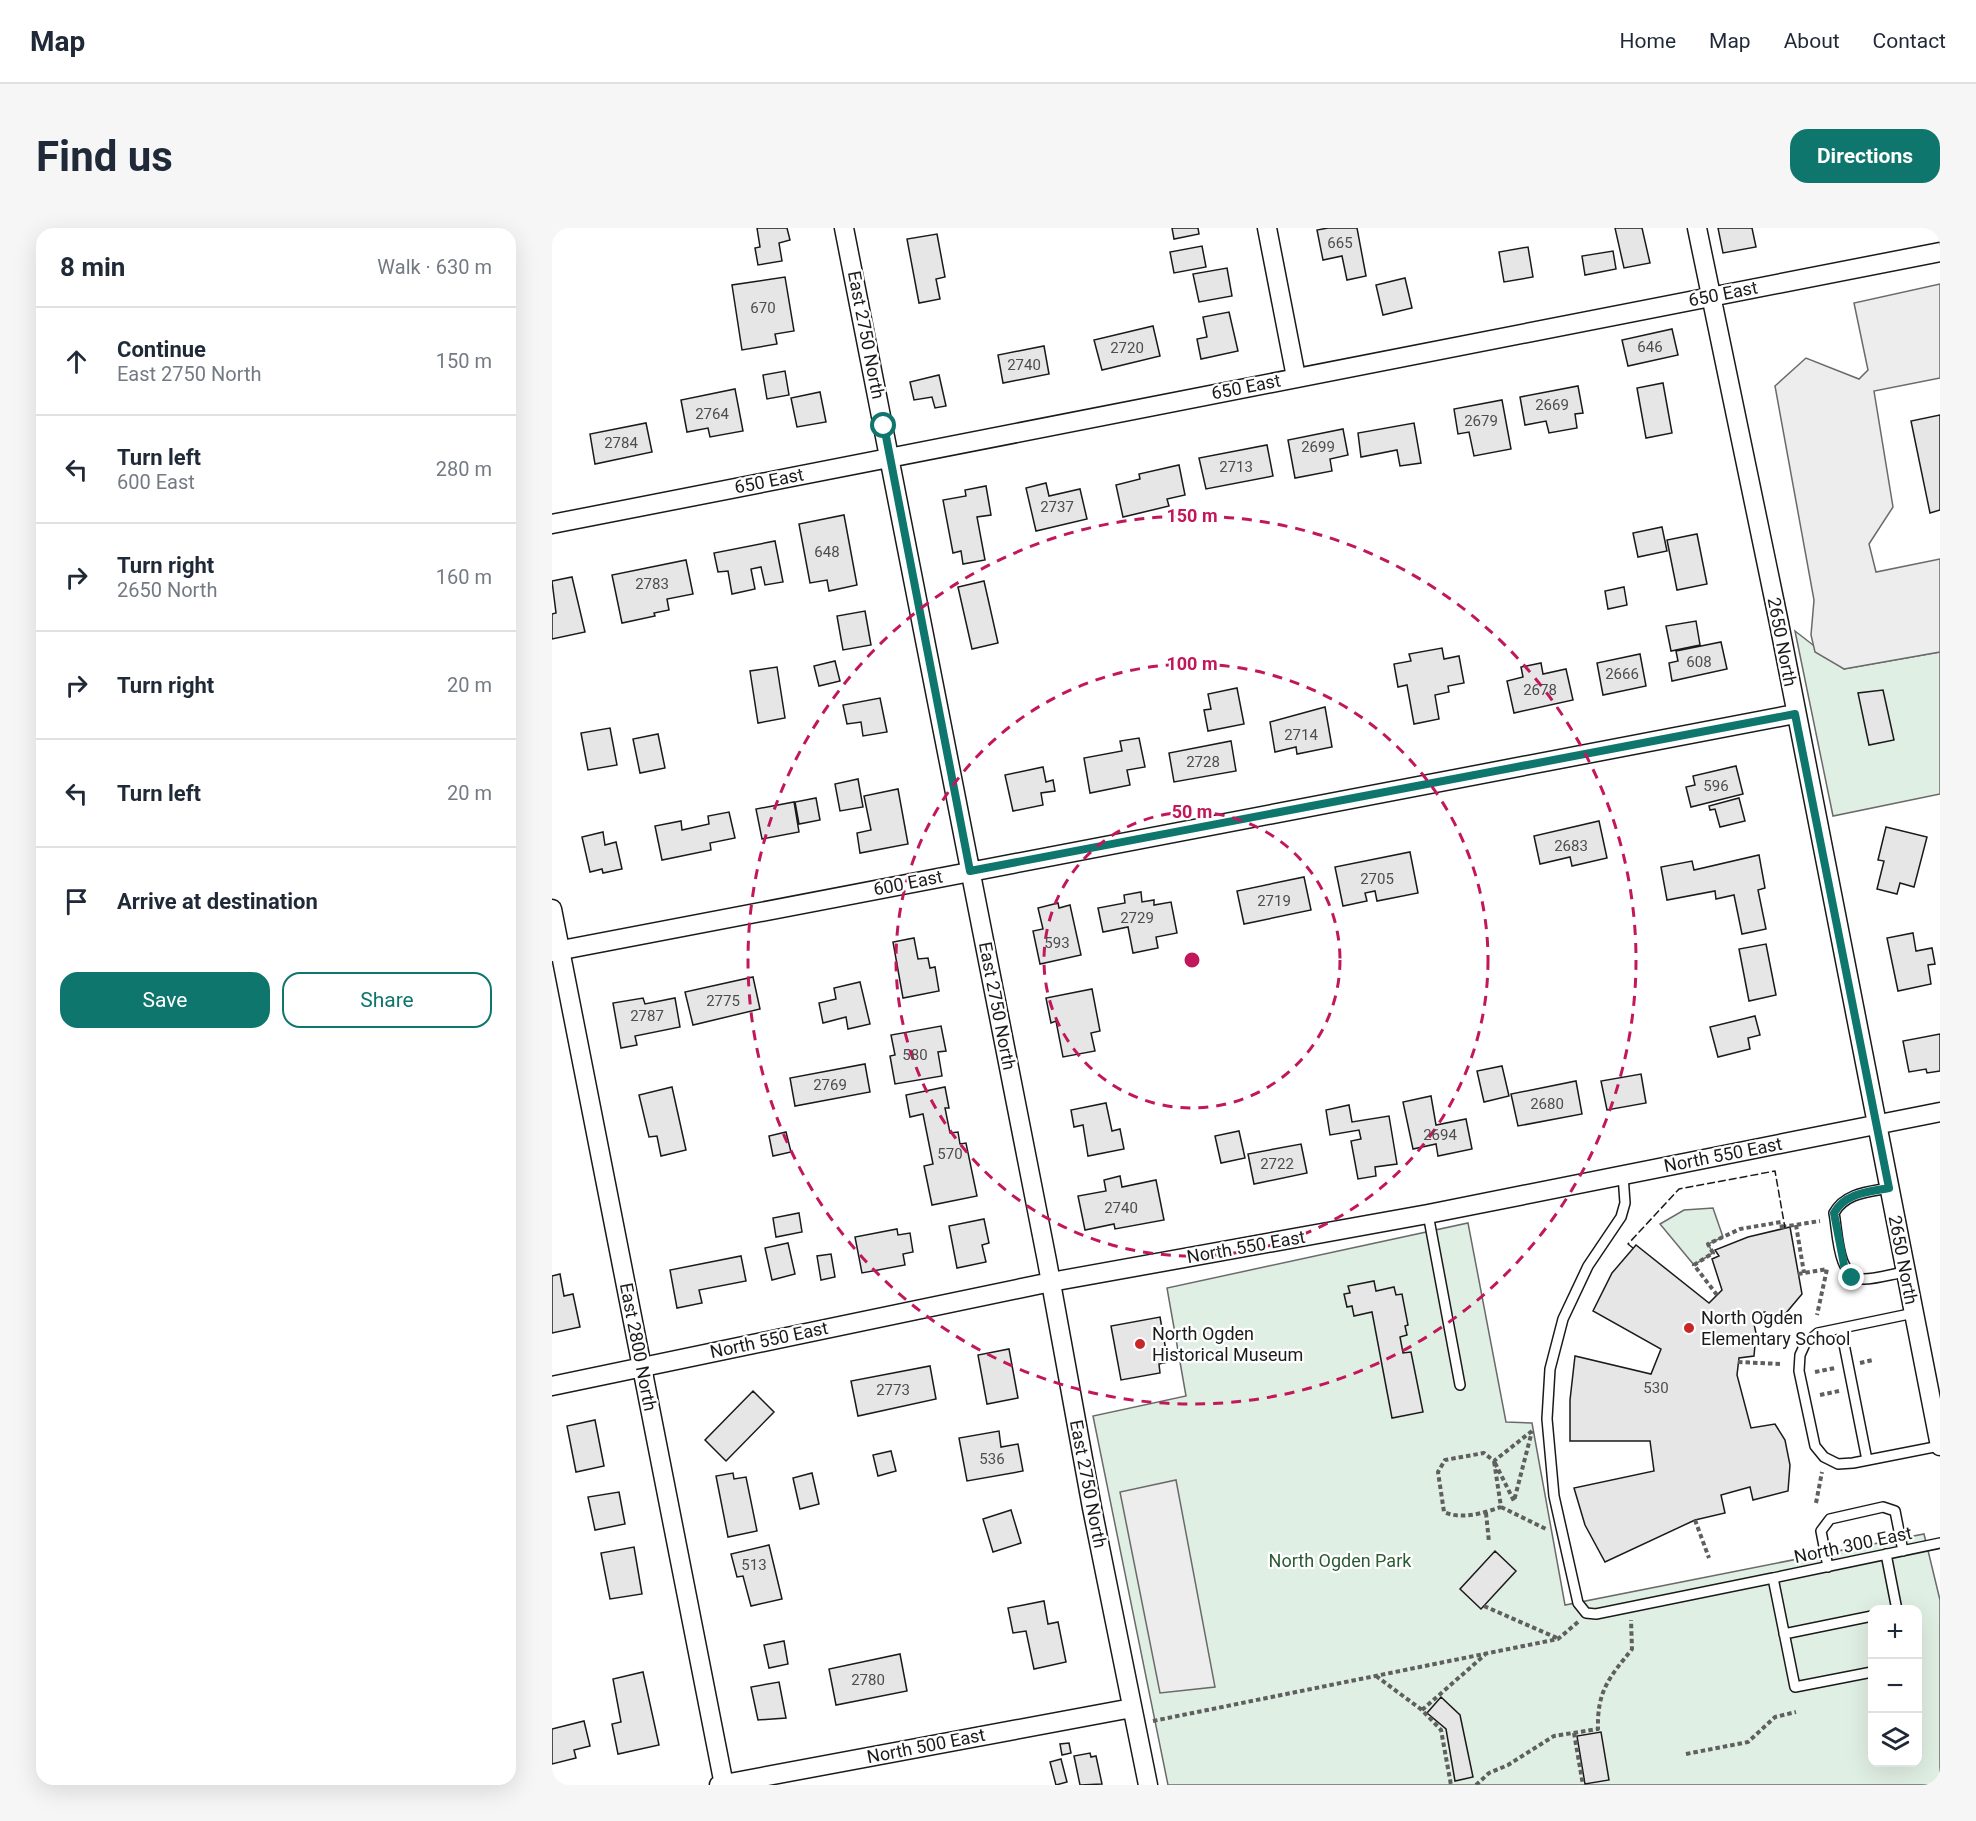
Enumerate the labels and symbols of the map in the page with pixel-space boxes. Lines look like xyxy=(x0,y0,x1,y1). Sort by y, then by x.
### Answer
house number: 665 xyxy=(1327,234,1353,252)
street label: East 2750 North xyxy=(844,269,889,401)
street label: 650 East xyxy=(1687,277,1759,310)
house number: 670 xyxy=(750,299,776,317)
house number: 646 xyxy=(1637,338,1663,356)
house number: 2720 xyxy=(1110,339,1144,357)
house number: 2740 xyxy=(1007,356,1041,374)
street label: 650 East xyxy=(1210,370,1282,403)
house number: 2669 xyxy=(1535,396,1569,414)
house number: 2764 xyxy=(695,405,729,423)
route start xyxy=(870,412,896,438)
house number: 2679 xyxy=(1464,412,1498,430)
house number: 2784 xyxy=(604,434,638,452)
house number: 2699 xyxy=(1301,438,1335,456)
house number: 2713 xyxy=(1219,458,1253,476)
street label: 650 East xyxy=(733,464,805,497)
house number: 2737 xyxy=(1040,498,1074,516)
text: 150 m xyxy=(1166,505,1218,526)
house number: 648 xyxy=(814,543,840,561)
house number: 2783 xyxy=(635,575,669,593)
street label: 2650 North xyxy=(1764,596,1801,688)
text: 100 m xyxy=(1166,653,1218,674)
house number: 608 xyxy=(1686,653,1712,671)
house number: 2666 xyxy=(1605,665,1639,683)
house number: 2678 xyxy=(1523,681,1557,699)
house number: 2714 xyxy=(1284,726,1318,744)
house number: 2728 xyxy=(1186,753,1220,771)
house number: 596 xyxy=(1703,777,1729,795)
text: 50 m xyxy=(1172,801,1212,822)
house number: 2683 xyxy=(1554,837,1588,855)
street label: 600 East xyxy=(872,866,944,899)
house number: 2705 xyxy=(1360,870,1394,888)
house number: 2719 xyxy=(1257,892,1291,910)
house number: 2729 xyxy=(1120,909,1154,927)
house number: 593 xyxy=(1044,934,1070,952)
street label: East 2750 North xyxy=(975,940,1020,1072)
centre of rings xyxy=(1182,950,1202,970)
house number: 2775 xyxy=(706,992,740,1010)
house number: 2787 xyxy=(630,1007,664,1025)
house number: 580 xyxy=(902,1046,928,1064)
house number: 2769 xyxy=(813,1076,847,1094)
house number: 2680 xyxy=(1530,1095,1564,1113)
house number: 2694 xyxy=(1423,1126,1457,1144)
street label: North 550 East xyxy=(1662,1133,1784,1176)
house number: 570 xyxy=(937,1145,963,1163)
house number: 2722 xyxy=(1260,1155,1294,1173)
house number: 2740 xyxy=(1104,1199,1138,1217)
street label: 2650 North xyxy=(1885,1214,1922,1306)
street label: North 550 East xyxy=(1185,1226,1307,1267)
route end xyxy=(1838,1264,1864,1290)
street label: East 2800 North xyxy=(616,1281,661,1413)
place label: North Ogden Elementary School xyxy=(1701,1307,1850,1349)
street label: North 550 East xyxy=(708,1317,830,1362)
marker: North Ogden Elementary School xyxy=(1682,1321,1696,1335)
place label: North Ogden Historical Museum xyxy=(1152,1323,1303,1365)
marker: North Ogden Historical Museum xyxy=(1133,1337,1147,1351)
house number: 530 xyxy=(1643,1379,1669,1397)
house number: 2773 xyxy=(876,1381,910,1399)
street label: East 2750 North xyxy=(1066,1418,1111,1550)
house number: 536 xyxy=(979,1450,1005,1468)
street label: North 300 East xyxy=(1792,1522,1914,1567)
park label: North Ogden Park xyxy=(1269,1550,1412,1571)
house number: 513 xyxy=(741,1556,767,1574)
house number: 2780 xyxy=(851,1671,885,1689)
street label: North 500 East xyxy=(865,1724,987,1767)

